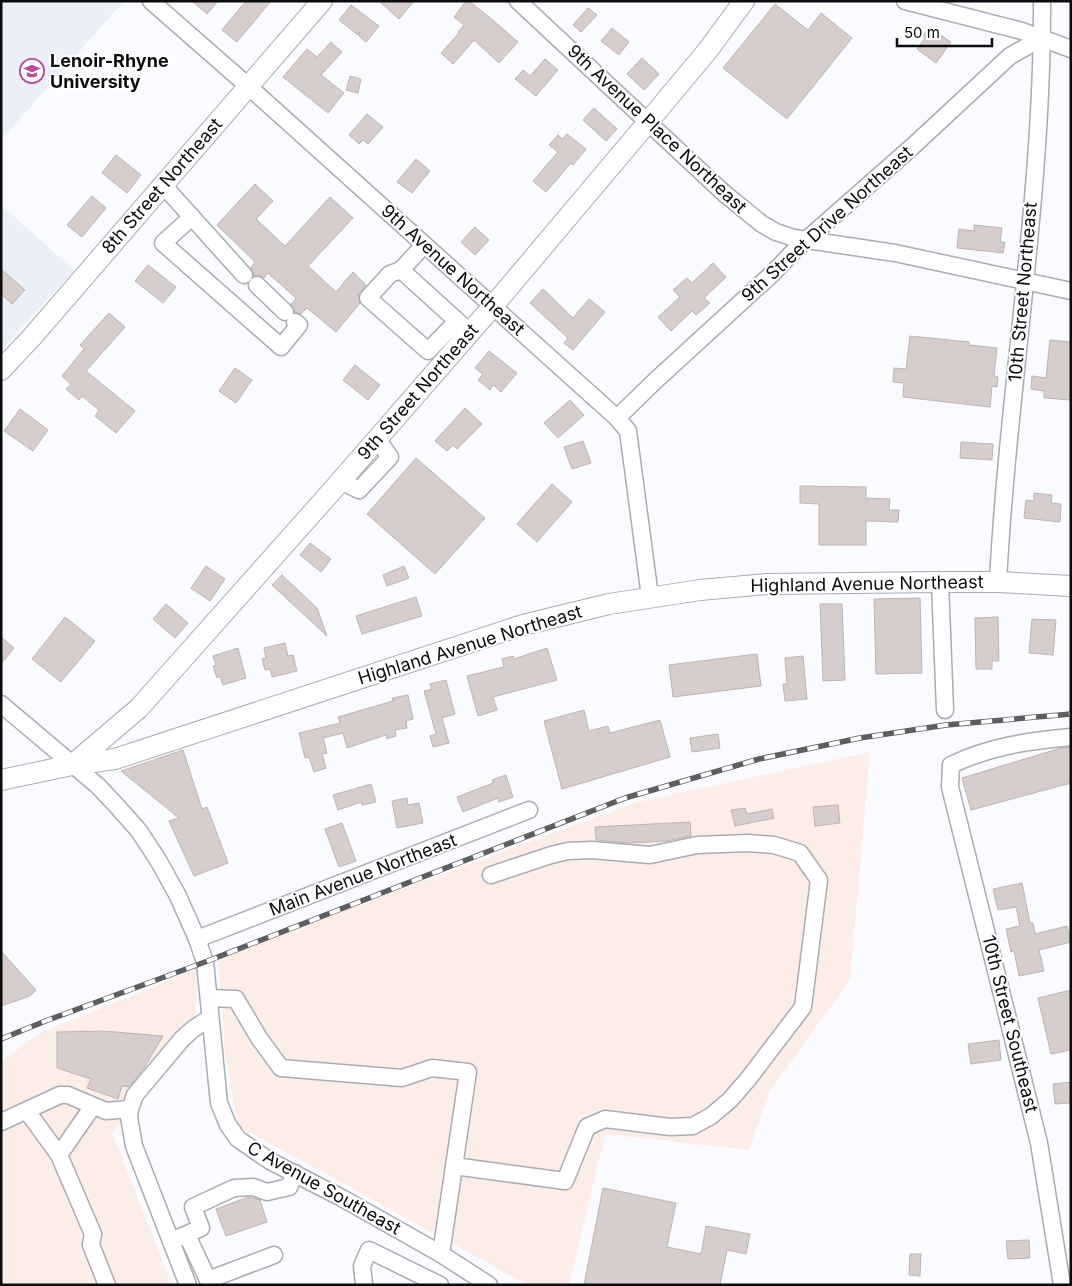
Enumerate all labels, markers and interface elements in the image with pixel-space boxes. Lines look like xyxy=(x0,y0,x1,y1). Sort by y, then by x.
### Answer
scale bar xyxy=(897,15,992,47)
text: 50 m xyxy=(904,23,940,42)
street label: 9th Avenue Place Northeast xyxy=(563,40,751,217)
place label: Lenoir-Rhyne University xyxy=(50,50,169,92)
school or university icon: Lenoir-Rhyne University xyxy=(19,58,45,84)
street label: 8th Street Northeast xyxy=(97,114,226,258)
street label: 9th Street Drive Northeast xyxy=(737,141,917,306)
street label: 9th Avenue Northeast xyxy=(377,200,529,340)
street label: 10th Street Northeast xyxy=(1004,201,1041,383)
street label: 9th Street Northeast xyxy=(353,319,482,464)
street label: Highland Avenue Northeast xyxy=(750,571,984,596)
street label: Highland Avenue Northeast xyxy=(355,600,584,689)
street label: Main Avenue Northeast xyxy=(266,829,459,920)
street label: 10th Street Southeast xyxy=(978,933,1043,1115)
street label: C Avenue Southeast xyxy=(244,1137,405,1239)

